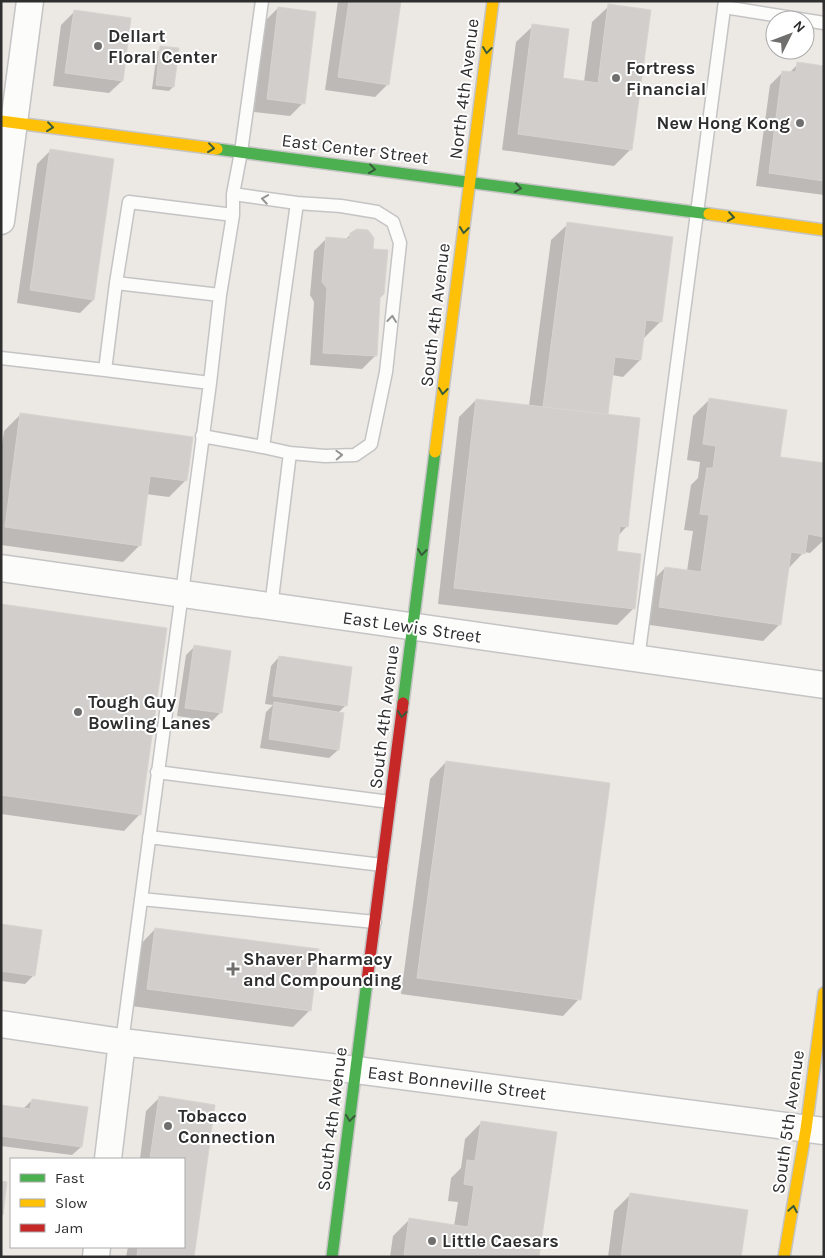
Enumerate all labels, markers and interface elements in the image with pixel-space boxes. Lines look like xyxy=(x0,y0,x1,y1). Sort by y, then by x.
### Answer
north arrow xyxy=(765,10,815,60)
street label: North 4th Avenue xyxy=(444,17,484,161)
text: N xyxy=(790,17,809,36)
place label: Dellart Floral Center xyxy=(108,25,217,68)
marker: Dellart Floral Center xyxy=(92,40,104,52)
one-way arrow xyxy=(482,46,493,54)
place label: Fortress Financial xyxy=(626,57,706,100)
marker: Fortress Financial xyxy=(610,72,622,84)
place label: New Hong Kong xyxy=(657,112,791,134)
marker: New Hong Kong xyxy=(794,117,806,129)
one-way arrow xyxy=(45,122,54,132)
street label: East Center Street xyxy=(280,129,430,169)
one-way arrow xyxy=(206,143,215,153)
one-way arrow xyxy=(368,163,376,174)
one-way arrow xyxy=(514,182,522,193)
one-way arrow xyxy=(261,194,270,204)
one-way arrow xyxy=(728,211,736,222)
one-way arrow xyxy=(459,226,470,234)
street label: South 4th Avenue xyxy=(415,242,455,388)
one-way arrow xyxy=(386,315,397,323)
one-way arrow xyxy=(438,388,449,396)
one-way arrow xyxy=(335,450,343,461)
one-way arrow xyxy=(417,549,428,557)
street label: East Lewis Street xyxy=(341,606,483,648)
street label: South 4th Avenue xyxy=(364,644,404,790)
place label: Tough Guy Bowling Lanes xyxy=(88,691,211,734)
marker: Tough Guy Bowling Lanes xyxy=(72,706,84,718)
one-way arrow xyxy=(397,710,408,718)
place label: Shaver Pharmacy and Compounding xyxy=(243,948,402,991)
marker: Shaver Pharmacy and Compounding xyxy=(227,963,239,975)
street label: South 4th Avenue xyxy=(312,1046,352,1192)
street label: South 5th Avenue xyxy=(767,1049,809,1195)
street label: East Bonneville Street xyxy=(366,1061,548,1105)
place label: Tobacco Connection xyxy=(178,1105,276,1148)
one-way arrow xyxy=(345,1115,356,1123)
marker: Tobacco Connection xyxy=(162,1120,174,1132)
legend xyxy=(10,1158,185,1248)
text: Fast xyxy=(55,1169,85,1187)
text: Slow xyxy=(55,1194,87,1212)
one-way arrow xyxy=(787,1204,797,1213)
text: Jam xyxy=(55,1219,83,1237)
place label: Little Caesars xyxy=(442,1230,559,1252)
marker: Little Caesars xyxy=(426,1235,438,1247)

